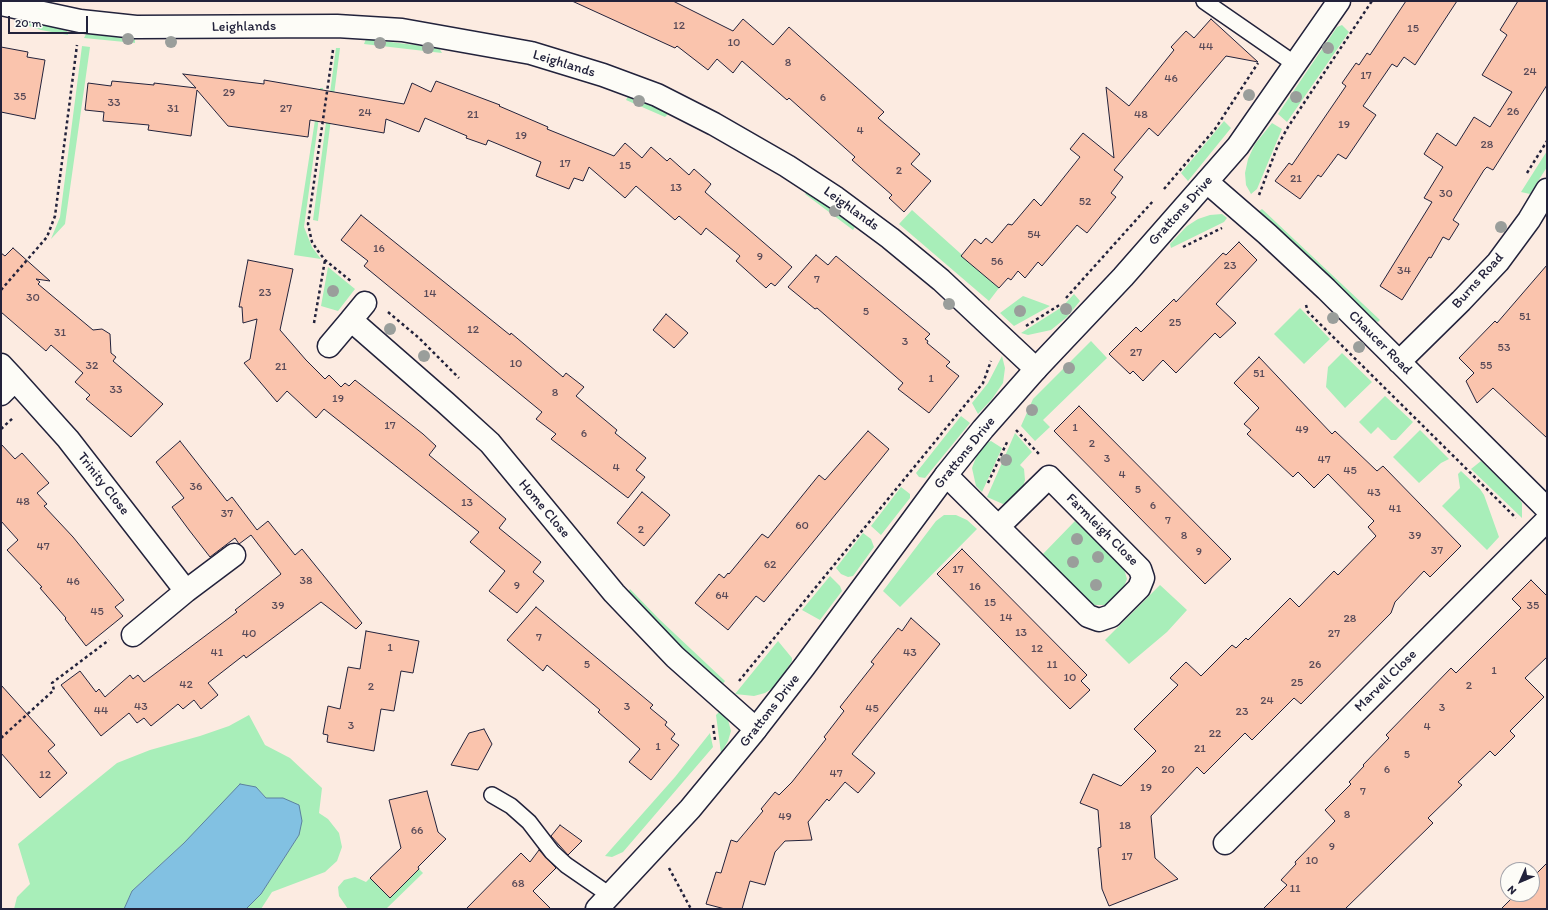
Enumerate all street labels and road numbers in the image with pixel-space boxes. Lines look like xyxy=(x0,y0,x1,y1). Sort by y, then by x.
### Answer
street label: Leighlands xyxy=(212,18,276,36)
street label: Leighlands xyxy=(531,47,597,81)
street label: Grattons Drive xyxy=(1145,173,1217,249)
street label: Leighlands xyxy=(820,183,882,235)
street label: Burns Road xyxy=(1449,250,1507,312)
street label: Chaucer Road xyxy=(1345,308,1415,378)
street label: Grattons Drive xyxy=(931,414,999,492)
street label: Trinity Close xyxy=(73,449,133,519)
street label: Home Close xyxy=(515,476,573,542)
street label: Farmleigh Close xyxy=(1062,490,1142,570)
street label: Marvell Close xyxy=(1351,646,1421,716)
street label: Grattons Drive xyxy=(736,671,804,751)

